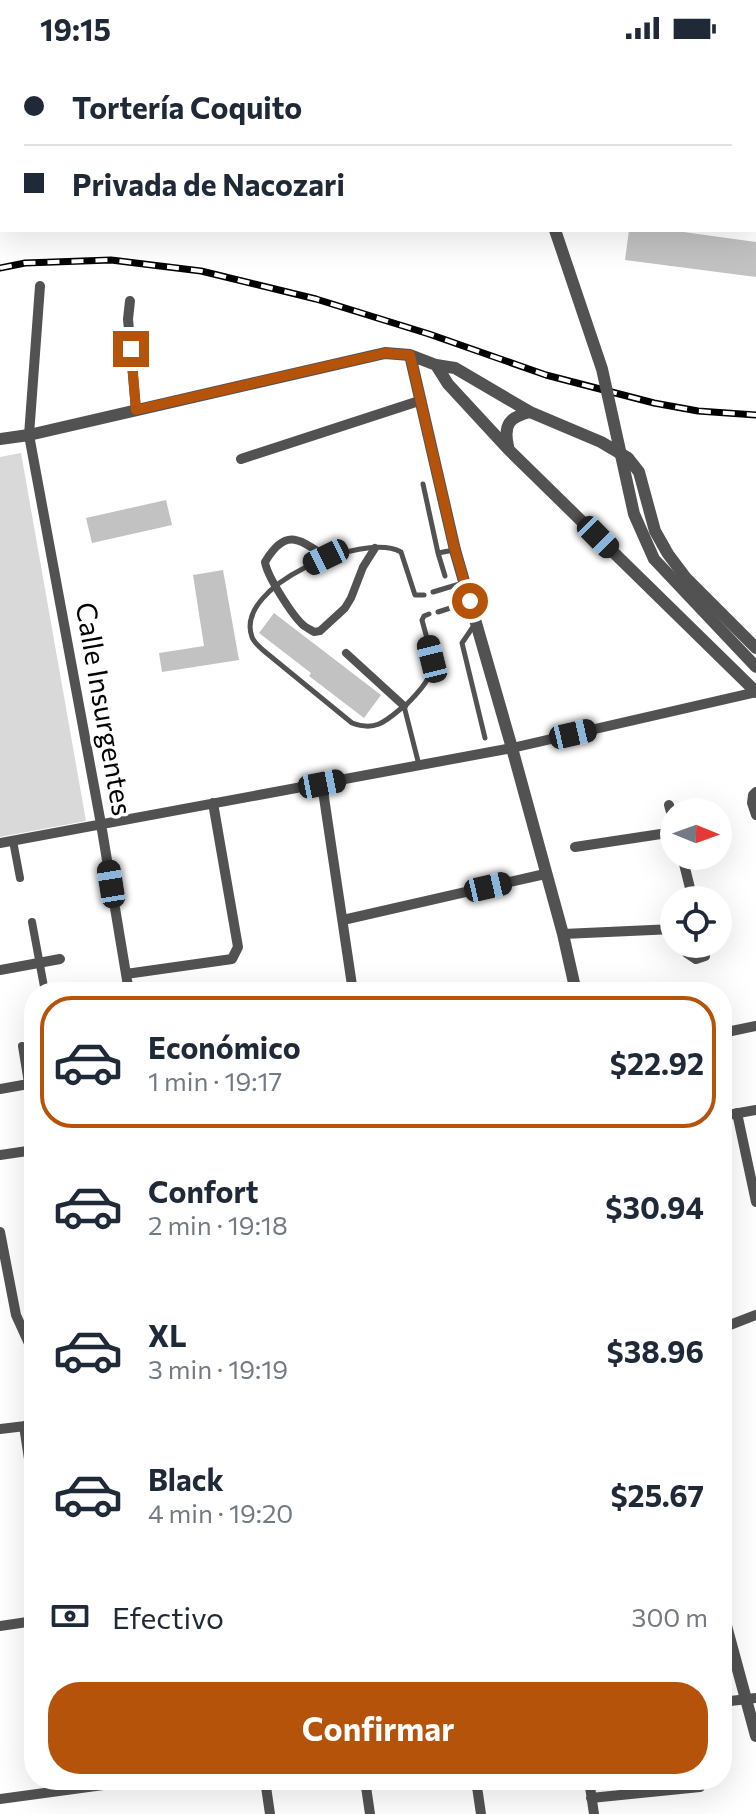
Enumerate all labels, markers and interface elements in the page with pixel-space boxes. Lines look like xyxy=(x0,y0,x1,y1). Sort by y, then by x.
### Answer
text: 19:15 xyxy=(40,10,111,47)
text: Tortería Coquito xyxy=(72,88,302,125)
text: Privada de Nacozari xyxy=(72,165,345,202)
route end xyxy=(113,331,149,367)
car xyxy=(573,512,623,562)
car xyxy=(299,536,353,578)
route start xyxy=(452,583,488,619)
street label: Calle Insurgentes xyxy=(69,599,140,818)
car xyxy=(415,633,449,685)
car xyxy=(547,717,599,751)
car xyxy=(296,768,348,800)
north arrow xyxy=(660,798,732,870)
map controls xyxy=(660,798,732,958)
car xyxy=(95,858,127,910)
car xyxy=(462,870,514,904)
button: locate xyxy=(660,886,732,958)
icon: car xyxy=(52,1026,124,1098)
text: Económico xyxy=(148,1028,301,1065)
text: $22.92 xyxy=(610,1044,704,1081)
text: 1 min · 19:17 xyxy=(148,1065,282,1096)
icon: car xyxy=(52,1170,124,1242)
text: Confort xyxy=(148,1172,259,1209)
text: $30.94 xyxy=(605,1188,704,1225)
text: 2 min · 19:18 xyxy=(148,1209,288,1240)
icon: car xyxy=(52,1314,124,1386)
text: XL xyxy=(148,1316,187,1353)
text: $38.96 xyxy=(607,1332,704,1369)
text: 3 min · 19:19 xyxy=(148,1353,288,1384)
icon: car xyxy=(52,1458,124,1530)
text: Black xyxy=(148,1460,224,1497)
text: $25.67 xyxy=(610,1476,704,1513)
text: 4 min · 19:20 xyxy=(148,1497,293,1528)
icon: cash xyxy=(48,1594,92,1638)
text: Efectivo xyxy=(112,1598,224,1635)
text: 300 m xyxy=(632,1601,708,1632)
button: Confirmar xyxy=(48,1682,708,1774)

